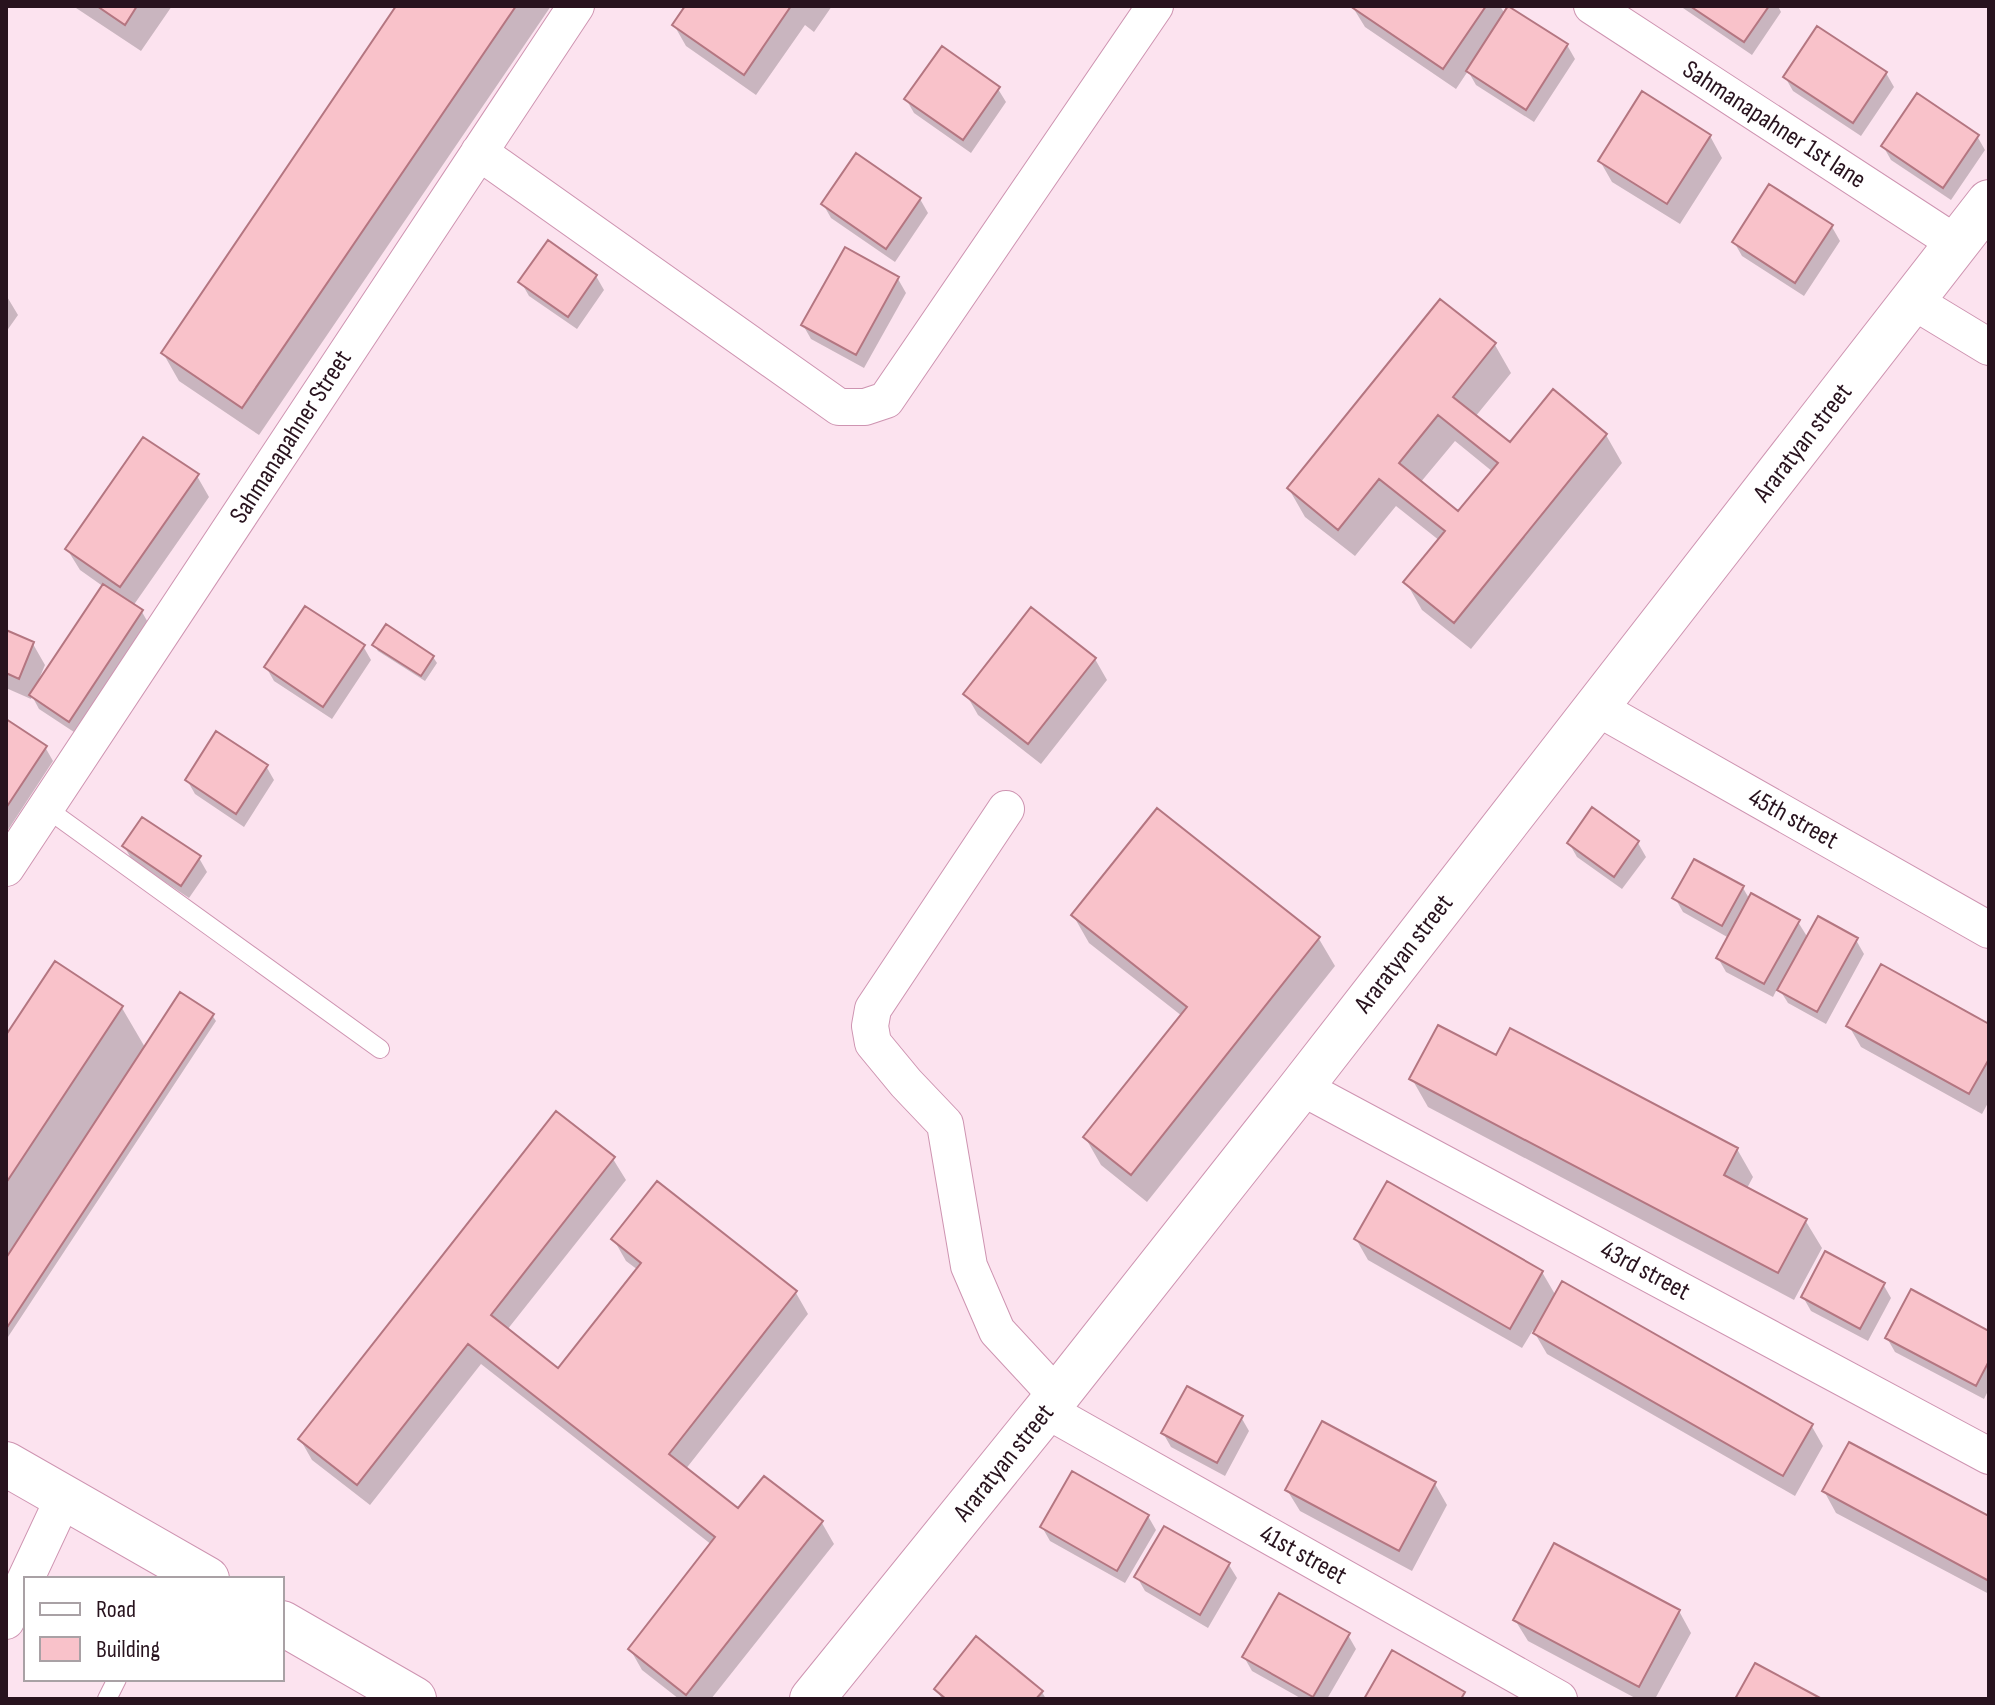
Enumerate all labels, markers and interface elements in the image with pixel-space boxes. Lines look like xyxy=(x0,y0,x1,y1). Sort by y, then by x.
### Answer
street label: Sahmanapahner 1st lane xyxy=(1677,54,1871,196)
street label: Sahmanapahner Street xyxy=(224,345,359,529)
street label: Araratyan street xyxy=(1747,378,1859,509)
street label: 45th street xyxy=(1743,782,1843,856)
street label: Araratyan street xyxy=(1348,889,1460,1020)
street label: 43rd street xyxy=(1595,1235,1695,1307)
street label: Araratyan street xyxy=(947,1398,1061,1529)
street label: 41st street xyxy=(1254,1519,1352,1591)
legend xyxy=(24,1577,284,1681)
text: Road xyxy=(96,1595,136,1624)
text: Building xyxy=(96,1635,160,1664)

